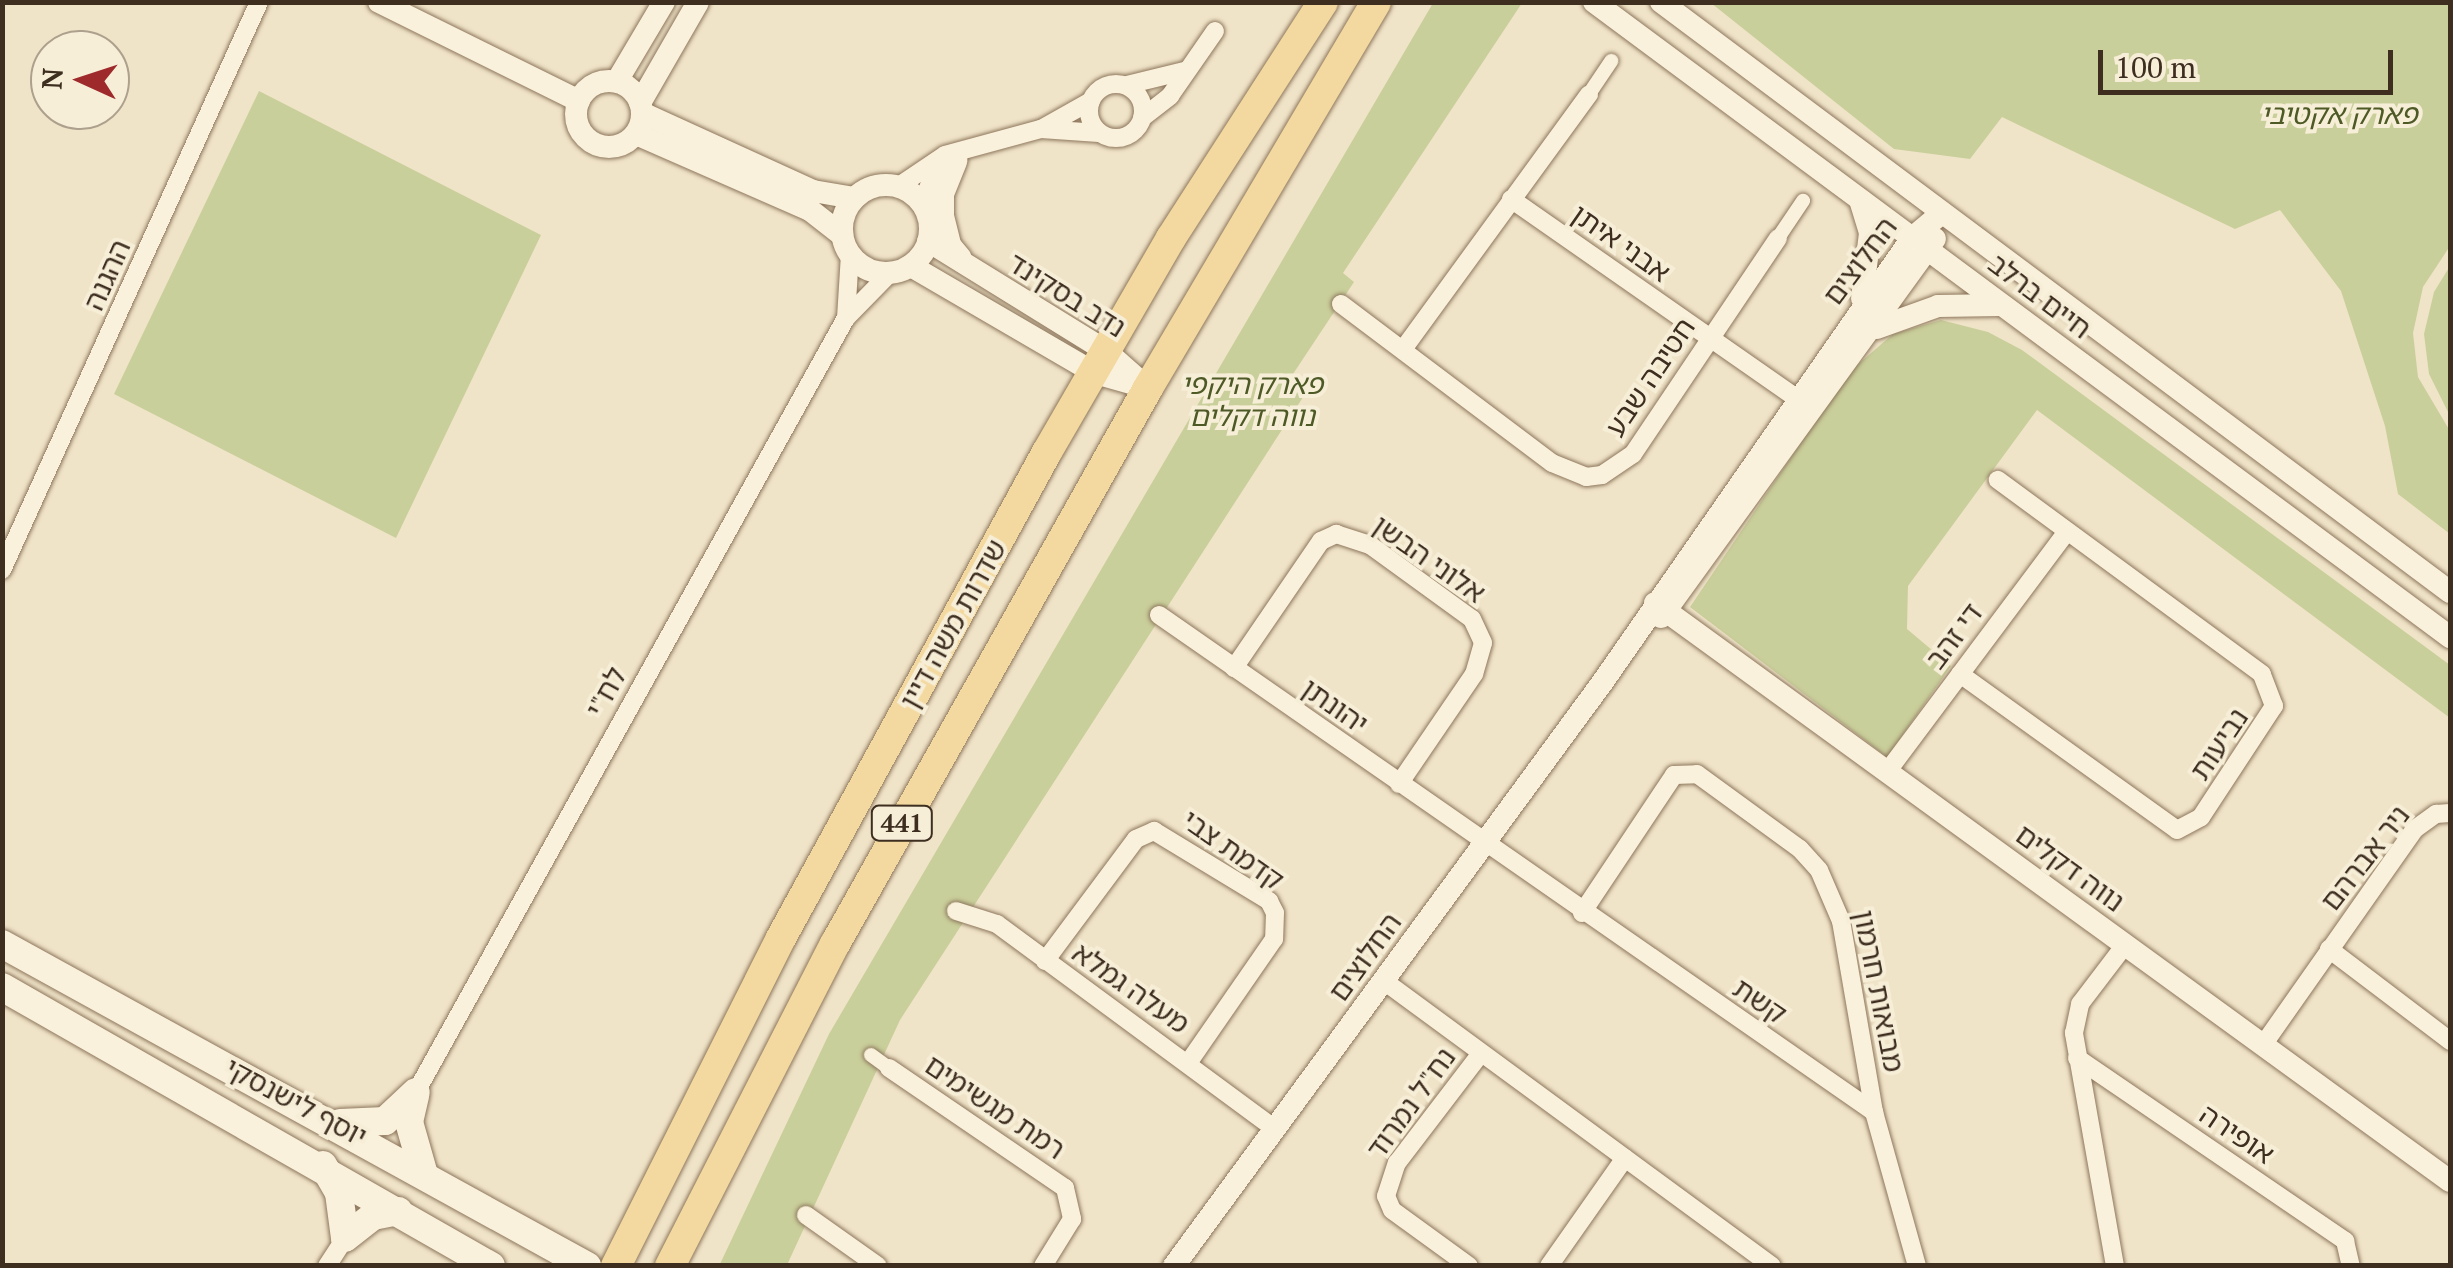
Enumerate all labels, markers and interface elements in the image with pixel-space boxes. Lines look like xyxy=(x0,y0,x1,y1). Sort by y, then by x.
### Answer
north arrow xyxy=(30,30,130,130)
scale bar xyxy=(2103,30,2398,92)
text: 100 m xyxy=(2115,47,2196,87)
text: N xyxy=(33,67,71,90)
park label: פארק אקטיבי xyxy=(2261,97,2417,131)
street label: אבני איתן xyxy=(1565,197,1677,289)
street label: החלוצים xyxy=(1816,211,1904,311)
street label: ההגנה xyxy=(77,234,137,316)
street label: נדב בסקינד xyxy=(1002,246,1132,344)
street label: חיים ברלב xyxy=(1982,247,2098,345)
street label: חטיבה שבע xyxy=(1598,311,1702,443)
park label: פארק היקפי נווה דקלים xyxy=(1181,367,1323,433)
street label: אלוני הבשן xyxy=(1366,508,1492,610)
street label: שדרות משה דיין xyxy=(893,534,1013,714)
street label: די זהב xyxy=(1919,597,1989,675)
street label: לח"י xyxy=(579,661,633,723)
street label: יהונתן xyxy=(1296,671,1374,741)
street label: נביעות xyxy=(2183,702,2255,786)
street label: ניר אברהם xyxy=(2314,799,2416,917)
road number: 441 xyxy=(870,803,934,843)
street label: קדמת צבי xyxy=(1176,803,1290,897)
street label: נווה דקלים xyxy=(2009,817,2131,919)
street label: החלוצים xyxy=(1322,906,1408,1008)
street label: מבואות חרמון xyxy=(1847,907,1911,1075)
street label: מעלה גמלא xyxy=(1066,936,1196,1040)
street label: קשת xyxy=(1727,971,1793,1031)
street label: נח"ל נמרוד xyxy=(1360,1041,1462,1165)
street label: רמת מגשימים xyxy=(919,1048,1071,1166)
street label: יוסף לישנסקי xyxy=(219,1051,373,1153)
street label: אופירה xyxy=(2193,1097,2281,1171)

